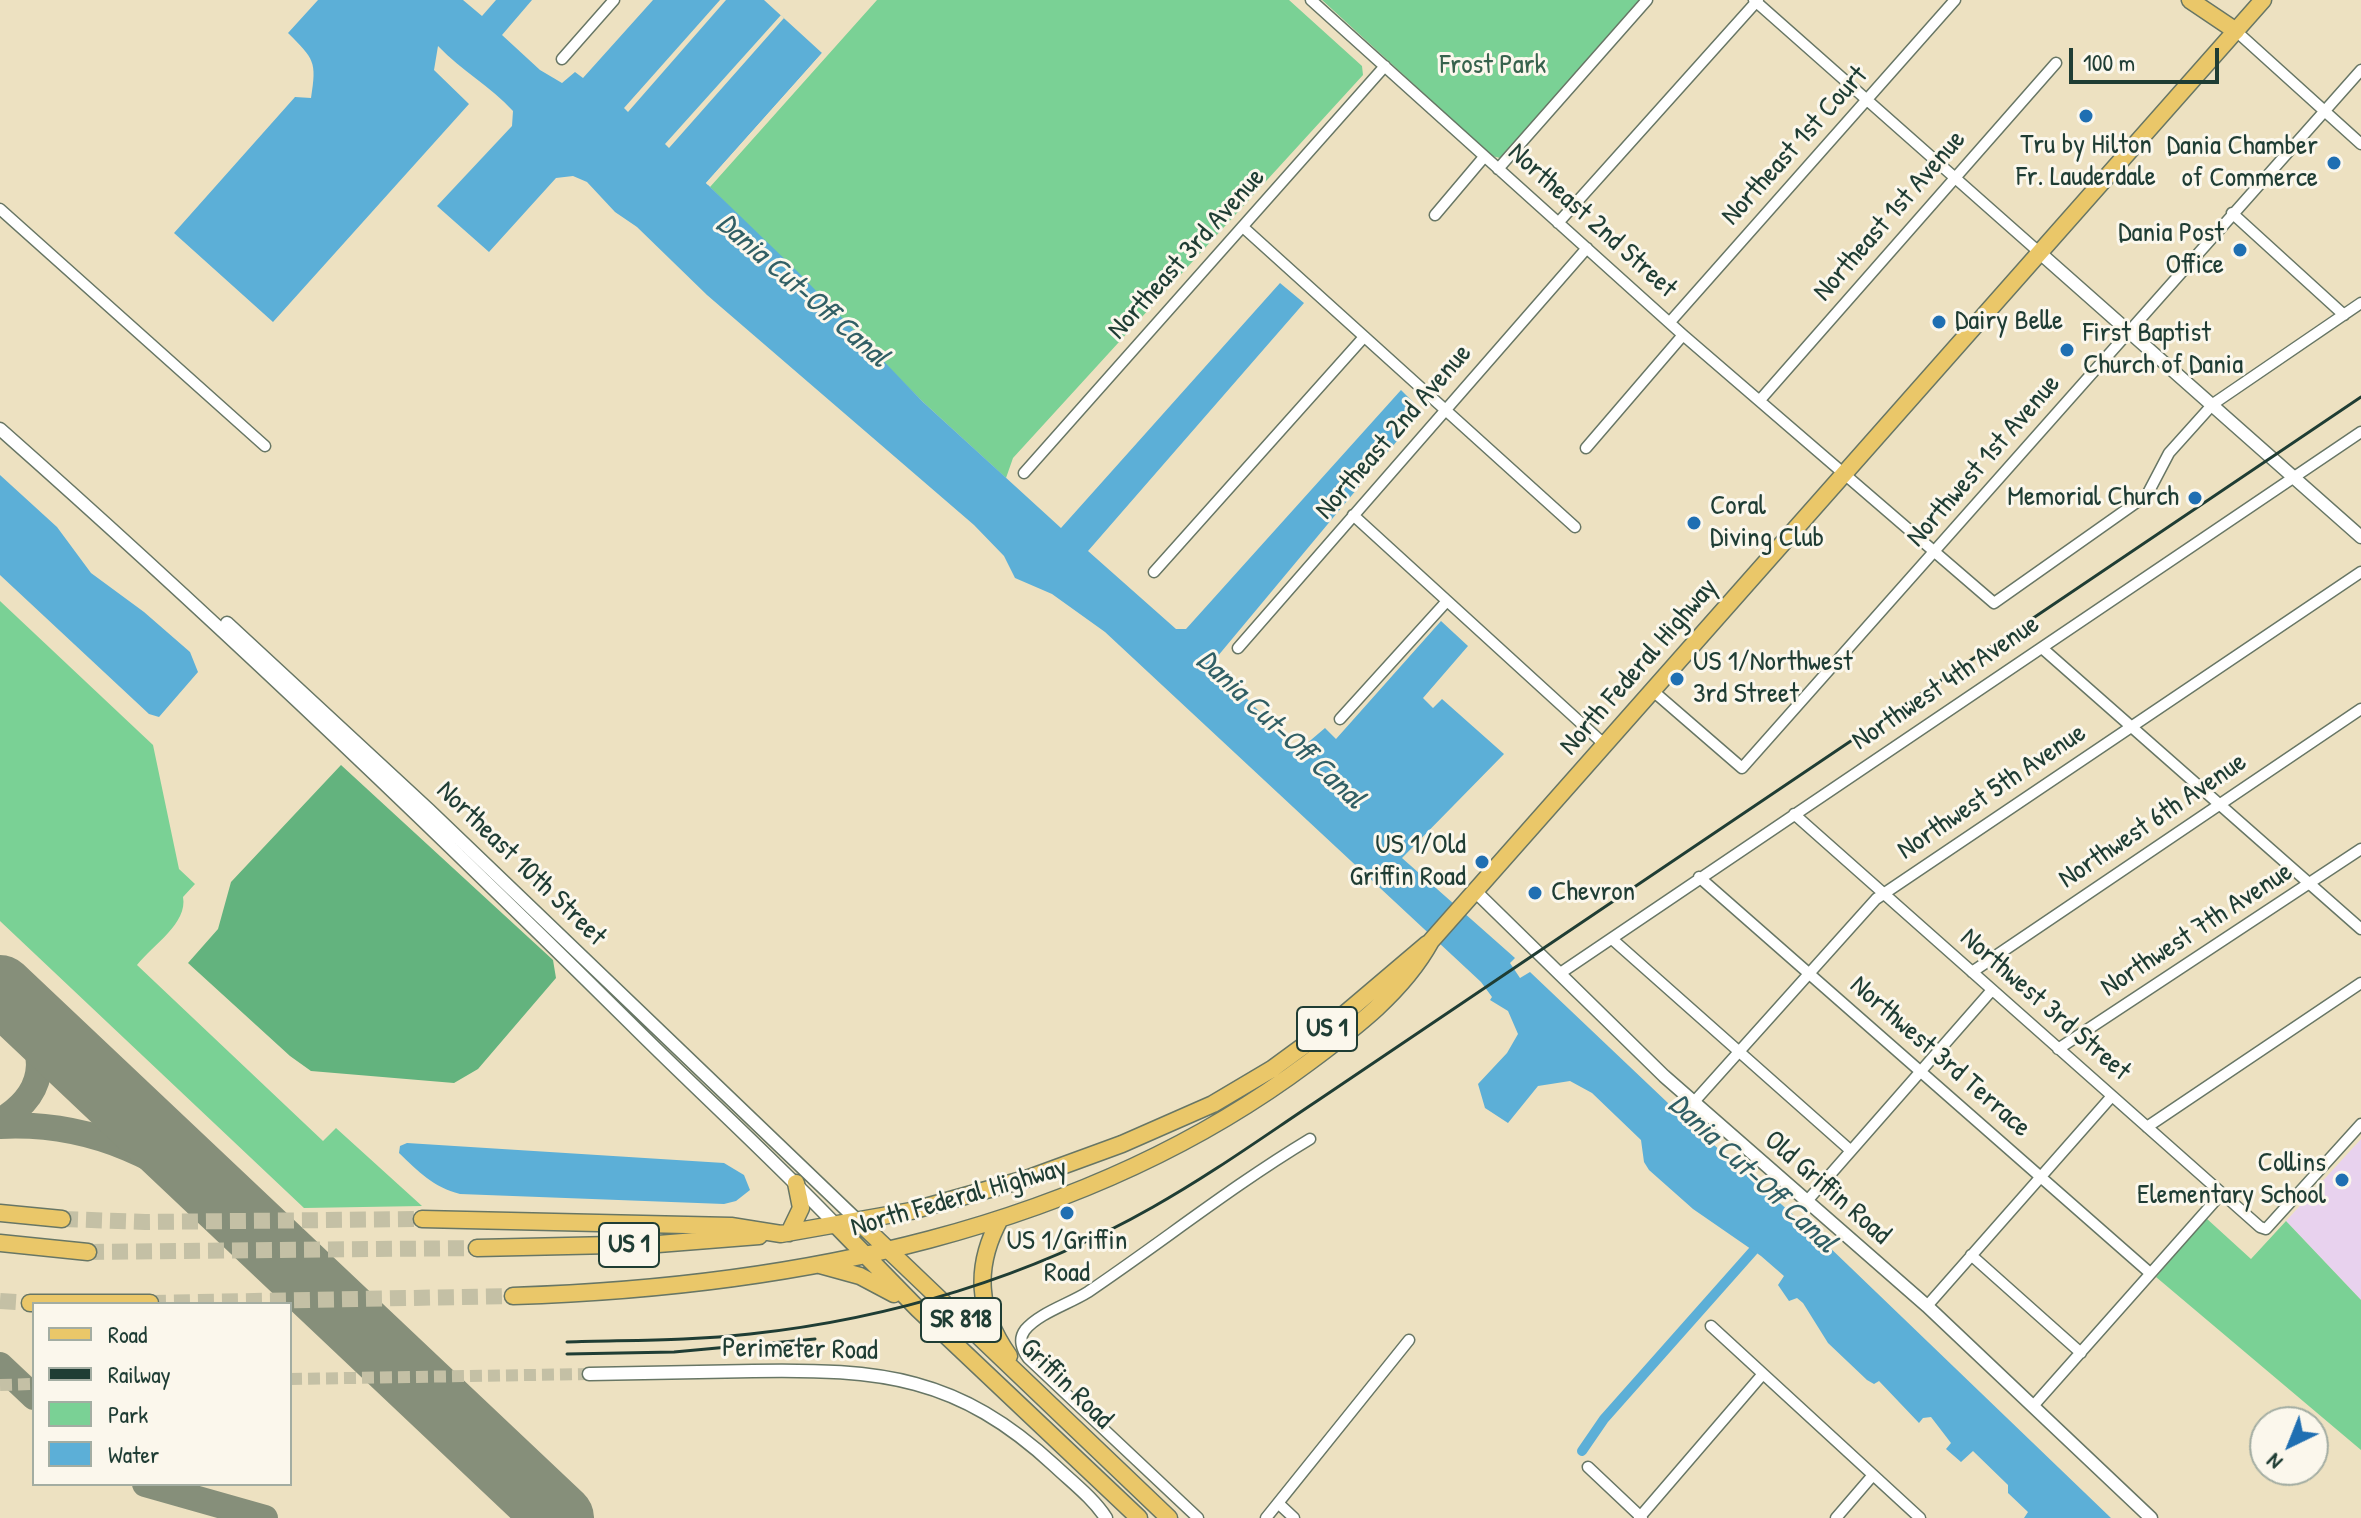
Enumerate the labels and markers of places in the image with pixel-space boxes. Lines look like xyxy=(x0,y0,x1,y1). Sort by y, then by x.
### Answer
marker: Tru by Hilton Fr. Lauderdale xyxy=(2077,107,2095,125)
place label: Tru by Hilton Fr. Lauderdale xyxy=(2016,129,2156,195)
place label: Dania Chamber of Commerce xyxy=(2167,130,2318,196)
marker: Dania Chamber of Commerce xyxy=(2325,154,2343,172)
place label: Dania Post Office xyxy=(2118,217,2224,283)
marker: Dania Post Office xyxy=(2231,241,2249,259)
place label: Dairy Belle xyxy=(1955,305,2063,339)
marker: Dairy Belle xyxy=(1930,313,1948,331)
place label: First Baptist Church of Dania xyxy=(2083,317,2243,383)
marker: First Baptist Church of Dania xyxy=(2058,341,2076,359)
place label: Memorial Church xyxy=(2007,481,2179,515)
marker: Memorial Church xyxy=(2186,489,2204,507)
place label: Coral Diving Club xyxy=(1710,490,1824,556)
marker: Coral Diving Club xyxy=(1685,514,1703,532)
place label: US 1/Northwest 3rd Street xyxy=(1693,646,1853,712)
marker: US 1/Northwest 3rd Street xyxy=(1668,670,1686,688)
place label: US 1/Old Griffin Road xyxy=(1350,829,1466,895)
marker: US 1/Old Griffin Road xyxy=(1473,853,1491,871)
place label: Chevron xyxy=(1551,876,1635,910)
marker: Chevron xyxy=(1526,884,1544,902)
place label: Collins Elementary School xyxy=(2137,1147,2326,1213)
marker: Collins Elementary School xyxy=(2333,1171,2351,1189)
marker: US 1/Griffin Road xyxy=(1058,1204,1076,1222)
place label: US 1/Griffin Road xyxy=(1007,1225,1127,1291)

